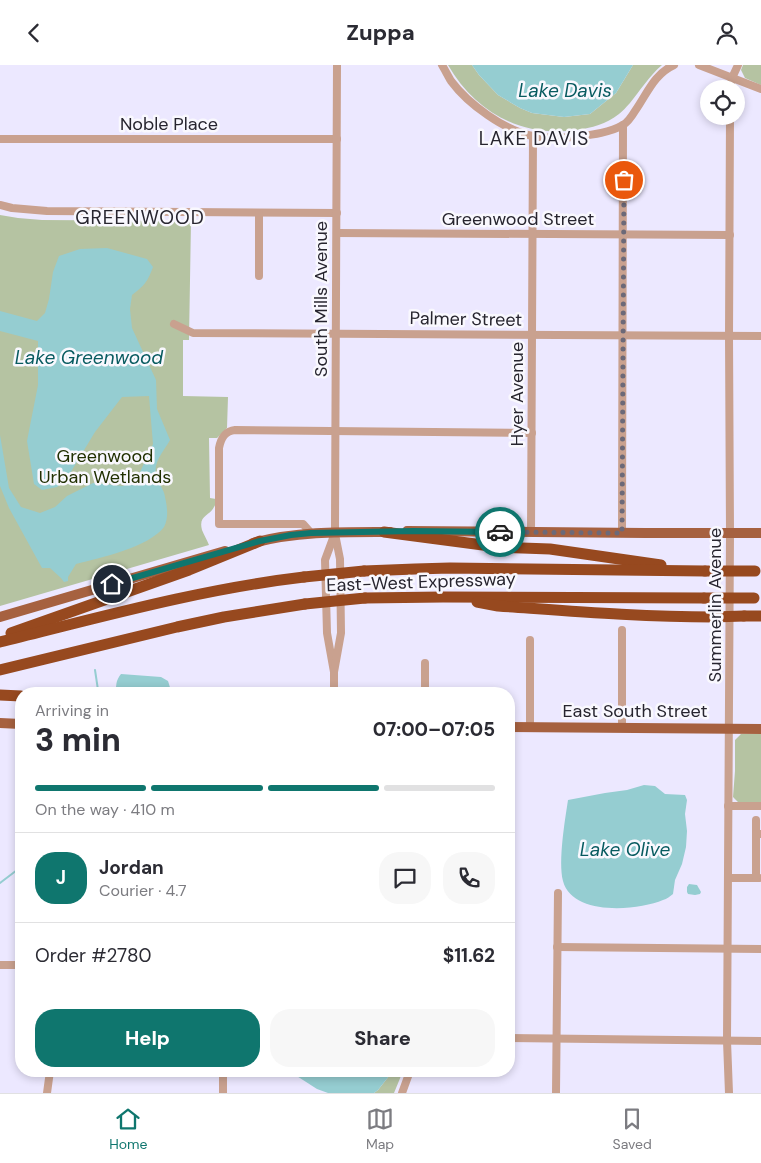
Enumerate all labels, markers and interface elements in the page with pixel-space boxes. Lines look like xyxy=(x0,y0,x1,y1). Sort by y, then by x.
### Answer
text: Zuppa xyxy=(346,18,415,47)
icon: back xyxy=(20,19,48,47)
icon: person xyxy=(713,19,741,47)
water label: Lake Davis xyxy=(518,78,612,103)
map controls xyxy=(700,80,745,125)
button: locate xyxy=(700,80,745,125)
street label: Noble Place xyxy=(120,112,218,136)
district label: LAKE DAVIS xyxy=(479,126,589,151)
pin xyxy=(603,159,645,201)
icon: bag xyxy=(610,166,638,194)
district label: GREENWOOD xyxy=(75,205,205,230)
street label: Greenwood Street xyxy=(442,207,594,231)
street label: South Mills Avenue xyxy=(309,221,333,377)
street label: Palmer Street xyxy=(410,306,522,332)
street label: Hyer Avenue xyxy=(505,342,529,446)
water label: Lake Greenwood xyxy=(15,345,164,370)
park label: Greenwood Urban Wetlands xyxy=(39,444,171,489)
courier xyxy=(475,507,525,557)
icon: car xyxy=(486,518,514,546)
street label: Summerlin Avenue xyxy=(703,528,727,682)
pin xyxy=(91,563,133,605)
street label: East-West Expressway xyxy=(326,567,516,597)
icon: home xyxy=(98,570,126,598)
street label: East South Street xyxy=(562,699,708,723)
text: Arriving in xyxy=(35,700,109,721)
text: 07:00–07:05 xyxy=(373,717,495,742)
text: 3 min xyxy=(35,719,121,761)
text: On the way · 410 m xyxy=(35,799,175,820)
water label: Lake Olive xyxy=(580,837,670,862)
button: chat xyxy=(379,852,431,904)
button: phone xyxy=(443,852,495,904)
text: Jordan xyxy=(99,855,164,880)
text: J xyxy=(56,865,66,890)
text: Courier · 4.7 xyxy=(99,880,187,901)
text: Order #2780 xyxy=(35,943,151,968)
text: $11.62 xyxy=(443,943,495,968)
button: Help xyxy=(35,1009,260,1067)
button: Share xyxy=(270,1009,495,1067)
tab: Home xyxy=(109,1105,147,1153)
tab: Map xyxy=(366,1105,394,1153)
tab: Saved xyxy=(613,1105,652,1153)

